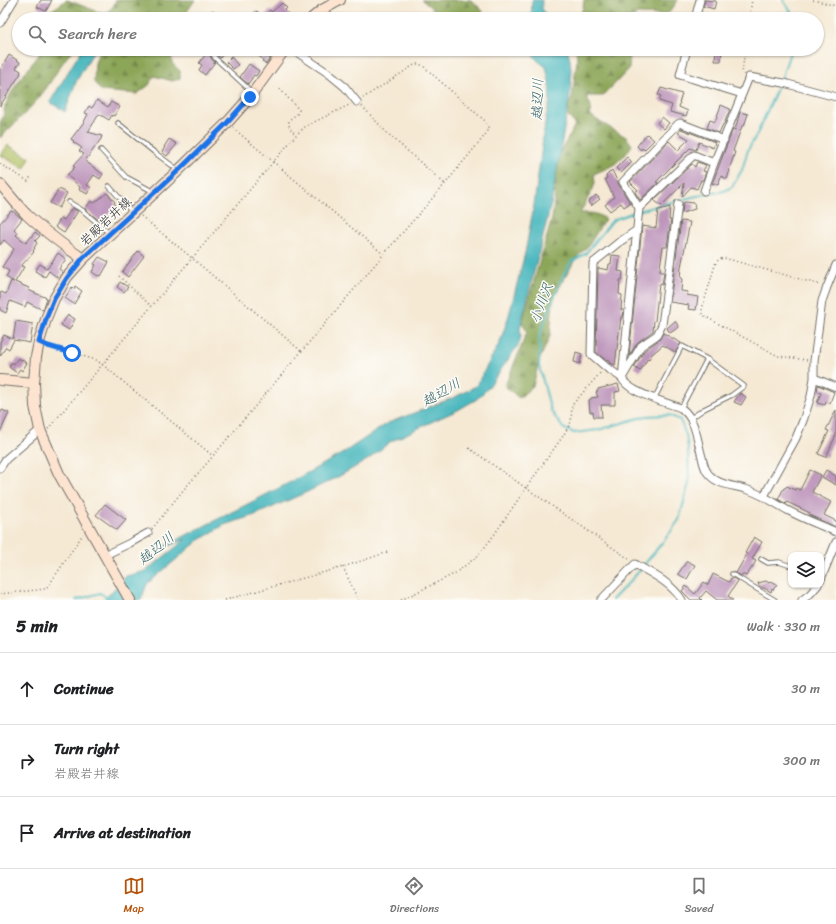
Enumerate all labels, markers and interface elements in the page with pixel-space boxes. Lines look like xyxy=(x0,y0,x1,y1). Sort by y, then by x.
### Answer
search box xyxy=(12,12,824,56)
text: Search here xyxy=(58,21,137,47)
icon: search xyxy=(26,23,48,45)
water label: 越辺川 xyxy=(524,78,551,121)
route end xyxy=(241,88,259,106)
street label: 岩殿岩井線 xyxy=(74,190,138,252)
water label: 小川沢 xyxy=(523,278,561,327)
route start xyxy=(63,344,81,362)
water label: 越辺川 xyxy=(416,371,466,414)
water label: 越辺川 xyxy=(131,525,181,572)
map controls xyxy=(788,552,824,588)
button: layers xyxy=(788,552,824,588)
text: 5 min xyxy=(16,611,58,641)
text: Walk · 330 m xyxy=(747,615,820,638)
text: Continue xyxy=(54,676,114,702)
text: 30 m xyxy=(791,677,820,700)
icon: ahead xyxy=(16,678,38,700)
text: Turn right xyxy=(54,736,119,762)
text: 300 m xyxy=(783,749,820,772)
icon: right xyxy=(16,750,38,772)
text: 岩殿岩井線 xyxy=(54,762,119,785)
text: Arrive at destination xyxy=(54,820,191,846)
icon: arrive xyxy=(16,822,38,844)
tab: Map xyxy=(123,875,145,918)
tab: Directions xyxy=(390,875,439,918)
tab: Saved xyxy=(684,875,713,918)

